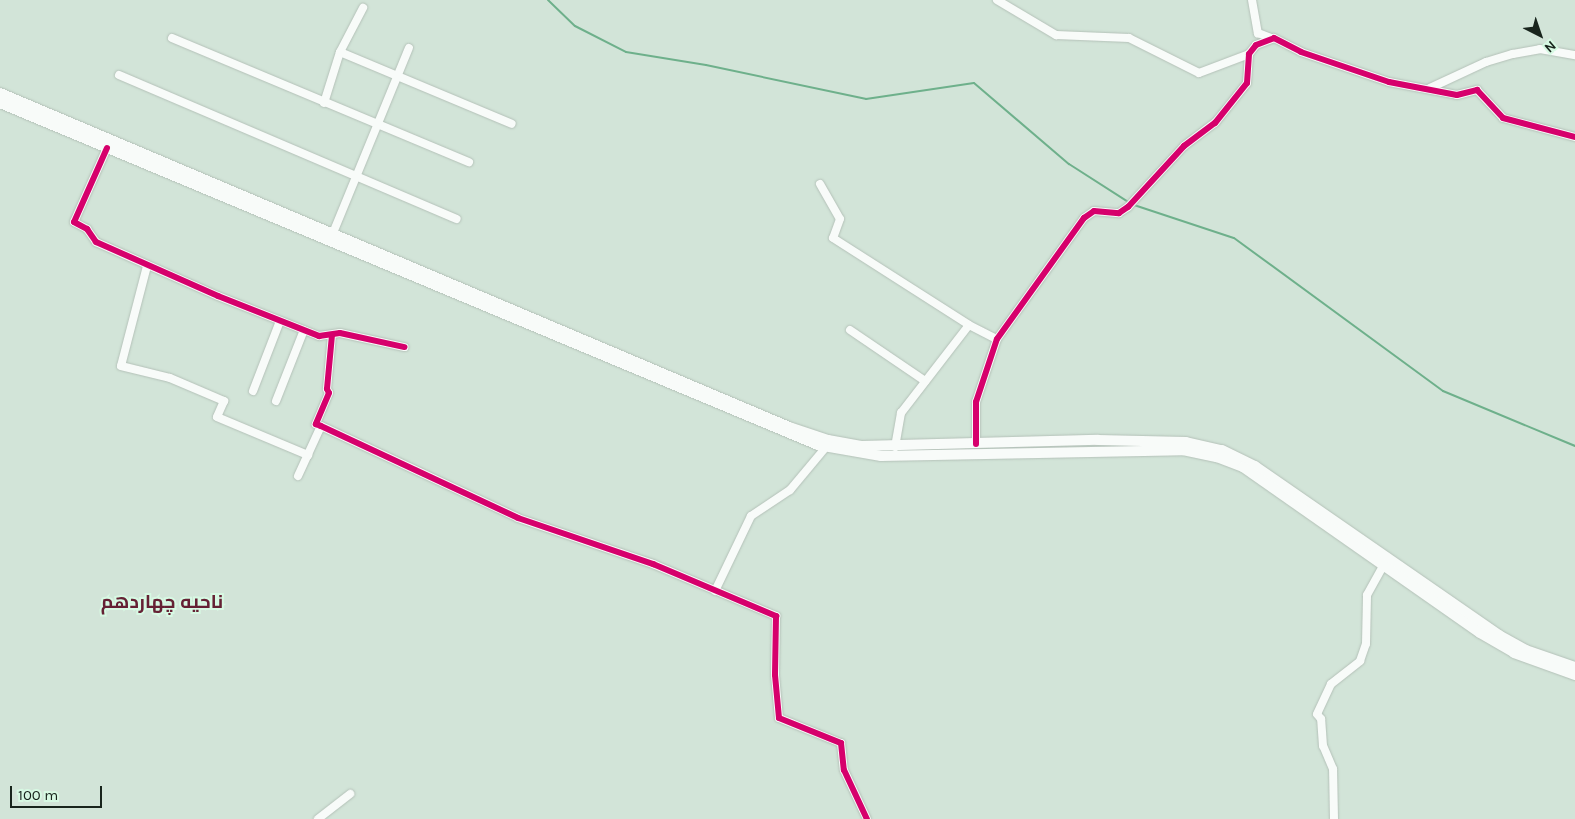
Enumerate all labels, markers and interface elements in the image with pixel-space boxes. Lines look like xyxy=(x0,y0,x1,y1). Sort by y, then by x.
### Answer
north arrow xyxy=(1515,10,1565,60)
text: N xyxy=(1541,37,1560,56)
district label: ناحیه چهاردهم xyxy=(101,592,223,614)
scale bar xyxy=(12,776,105,808)
text: 100 m xyxy=(18,786,58,804)

